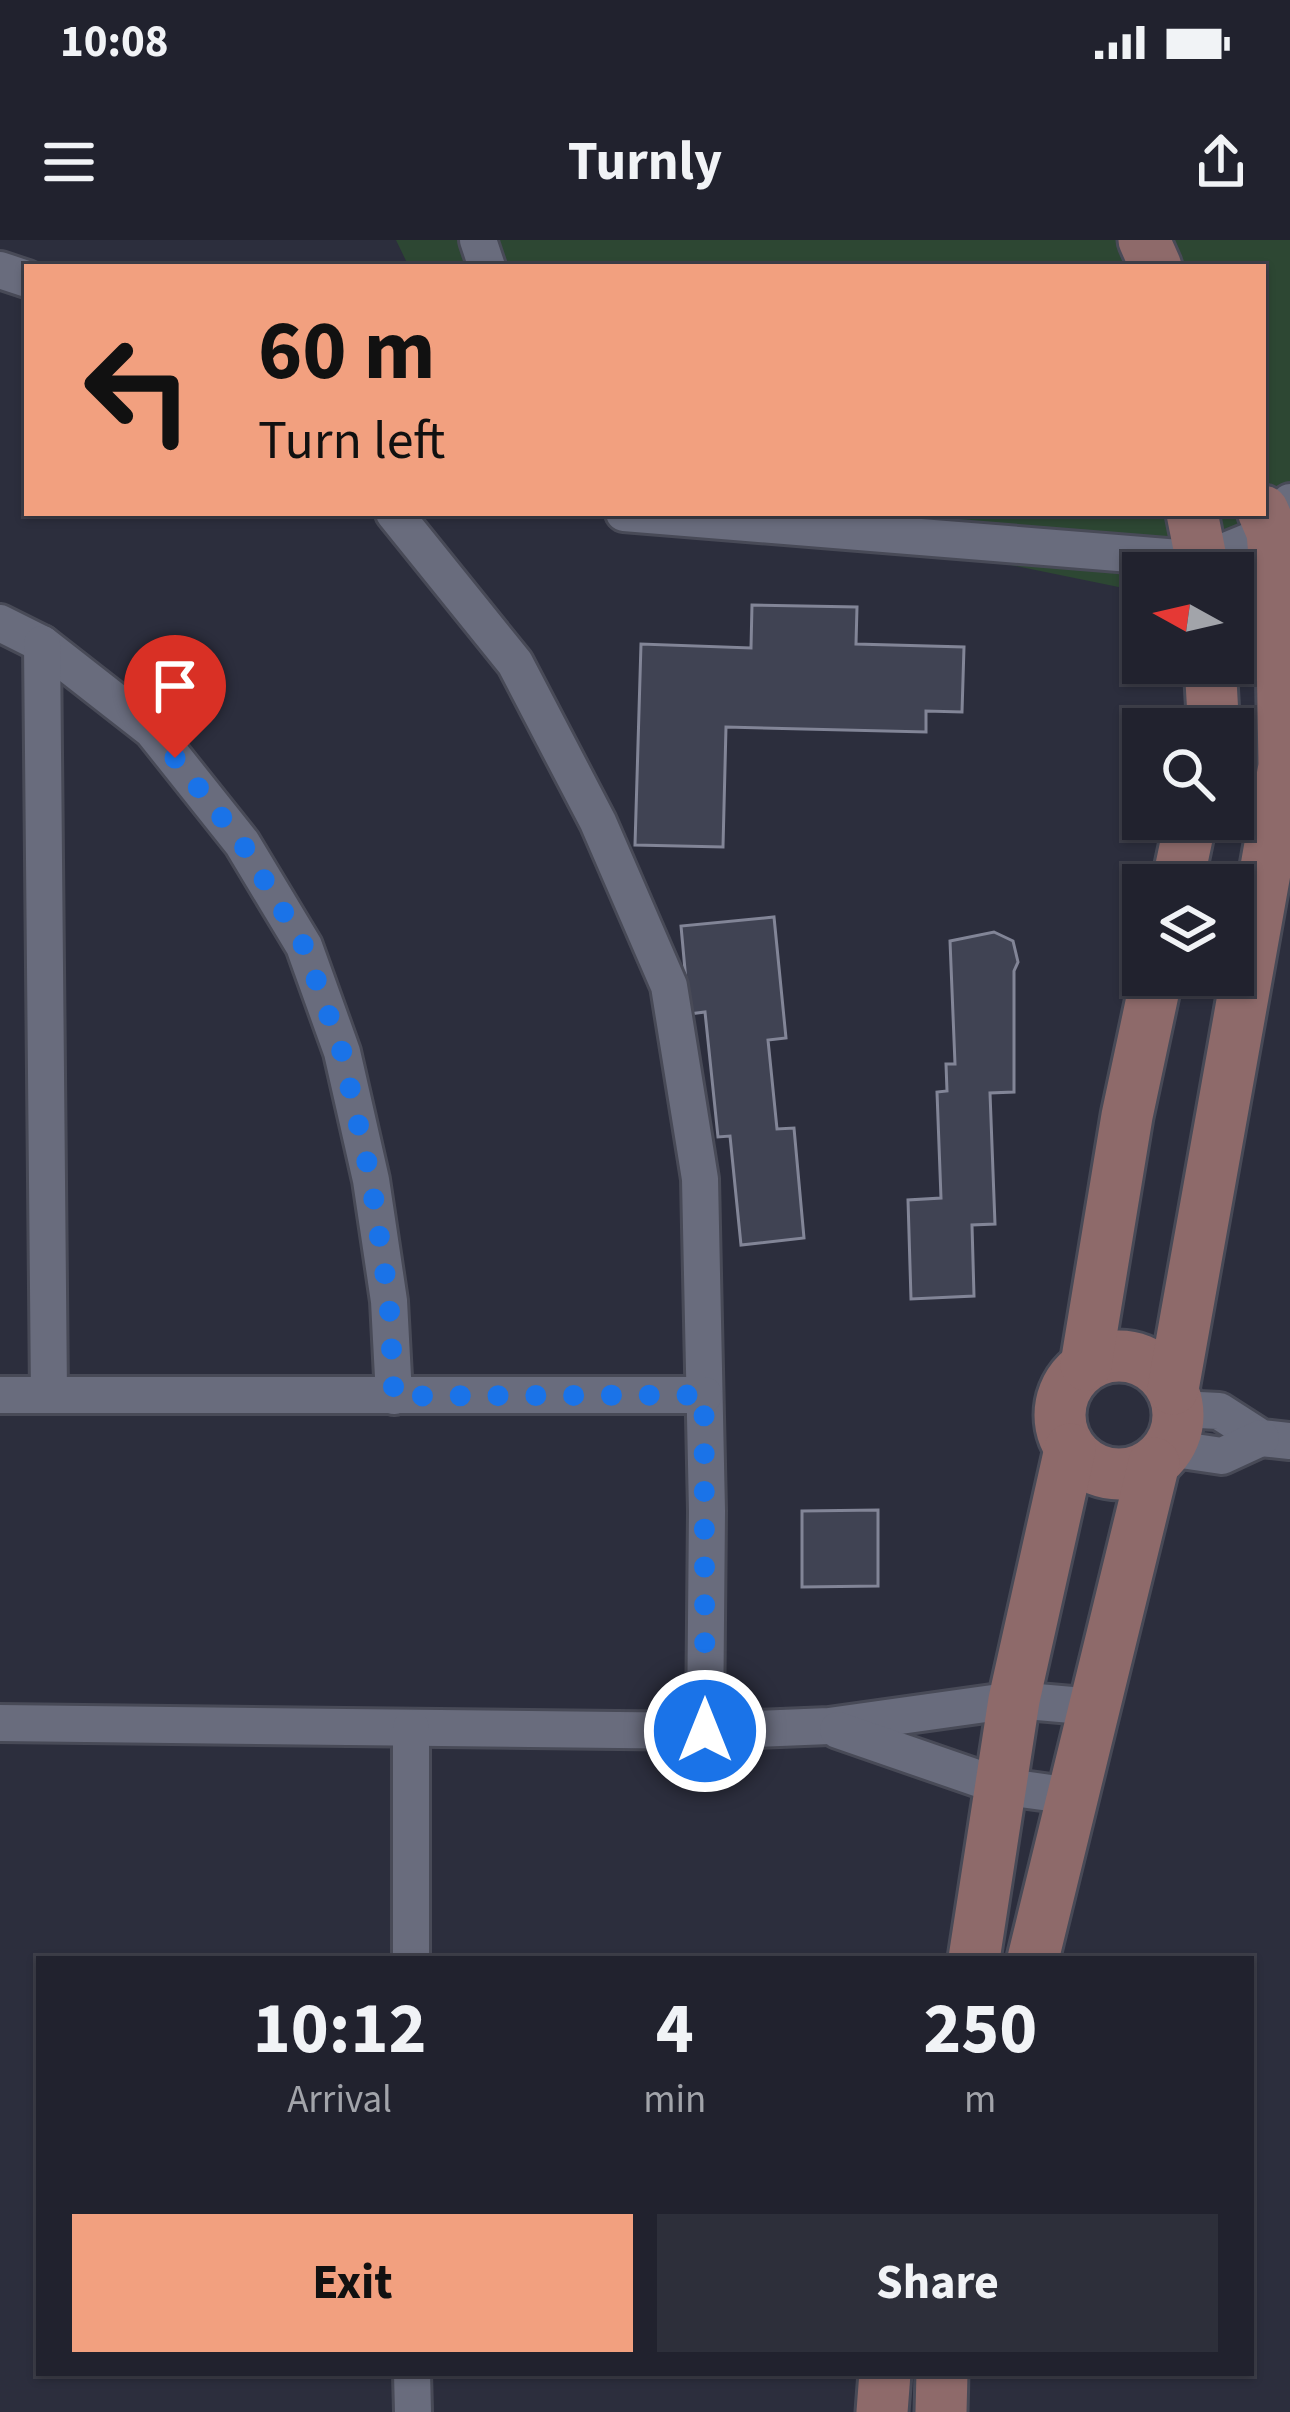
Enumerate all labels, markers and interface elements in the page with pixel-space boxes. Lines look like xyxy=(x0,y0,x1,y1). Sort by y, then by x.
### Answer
text: 10:08 xyxy=(60,10,169,74)
text: Turnly xyxy=(568,124,722,201)
icon: menu xyxy=(36,129,102,195)
icon: share xyxy=(1188,129,1254,195)
text: 60 m xyxy=(258,292,436,412)
icon: left xyxy=(60,312,216,468)
text: Turn left xyxy=(258,403,445,480)
north arrow xyxy=(1122,552,1254,684)
map controls xyxy=(1122,552,1254,996)
pin xyxy=(124,635,226,758)
icon: arrive xyxy=(142,653,208,719)
button: search xyxy=(1122,708,1254,840)
button: layers xyxy=(1122,864,1254,996)
position arrow xyxy=(642,1668,768,1794)
text: 10:12 xyxy=(253,1978,426,2081)
text: 4 xyxy=(656,1978,694,2081)
text: 250 xyxy=(923,1978,1037,2081)
text: Arrival xyxy=(287,2072,392,2128)
text: min xyxy=(643,2072,706,2128)
text: m xyxy=(964,2072,996,2128)
button: Exit xyxy=(72,2214,633,2352)
button: Share xyxy=(657,2214,1218,2352)

